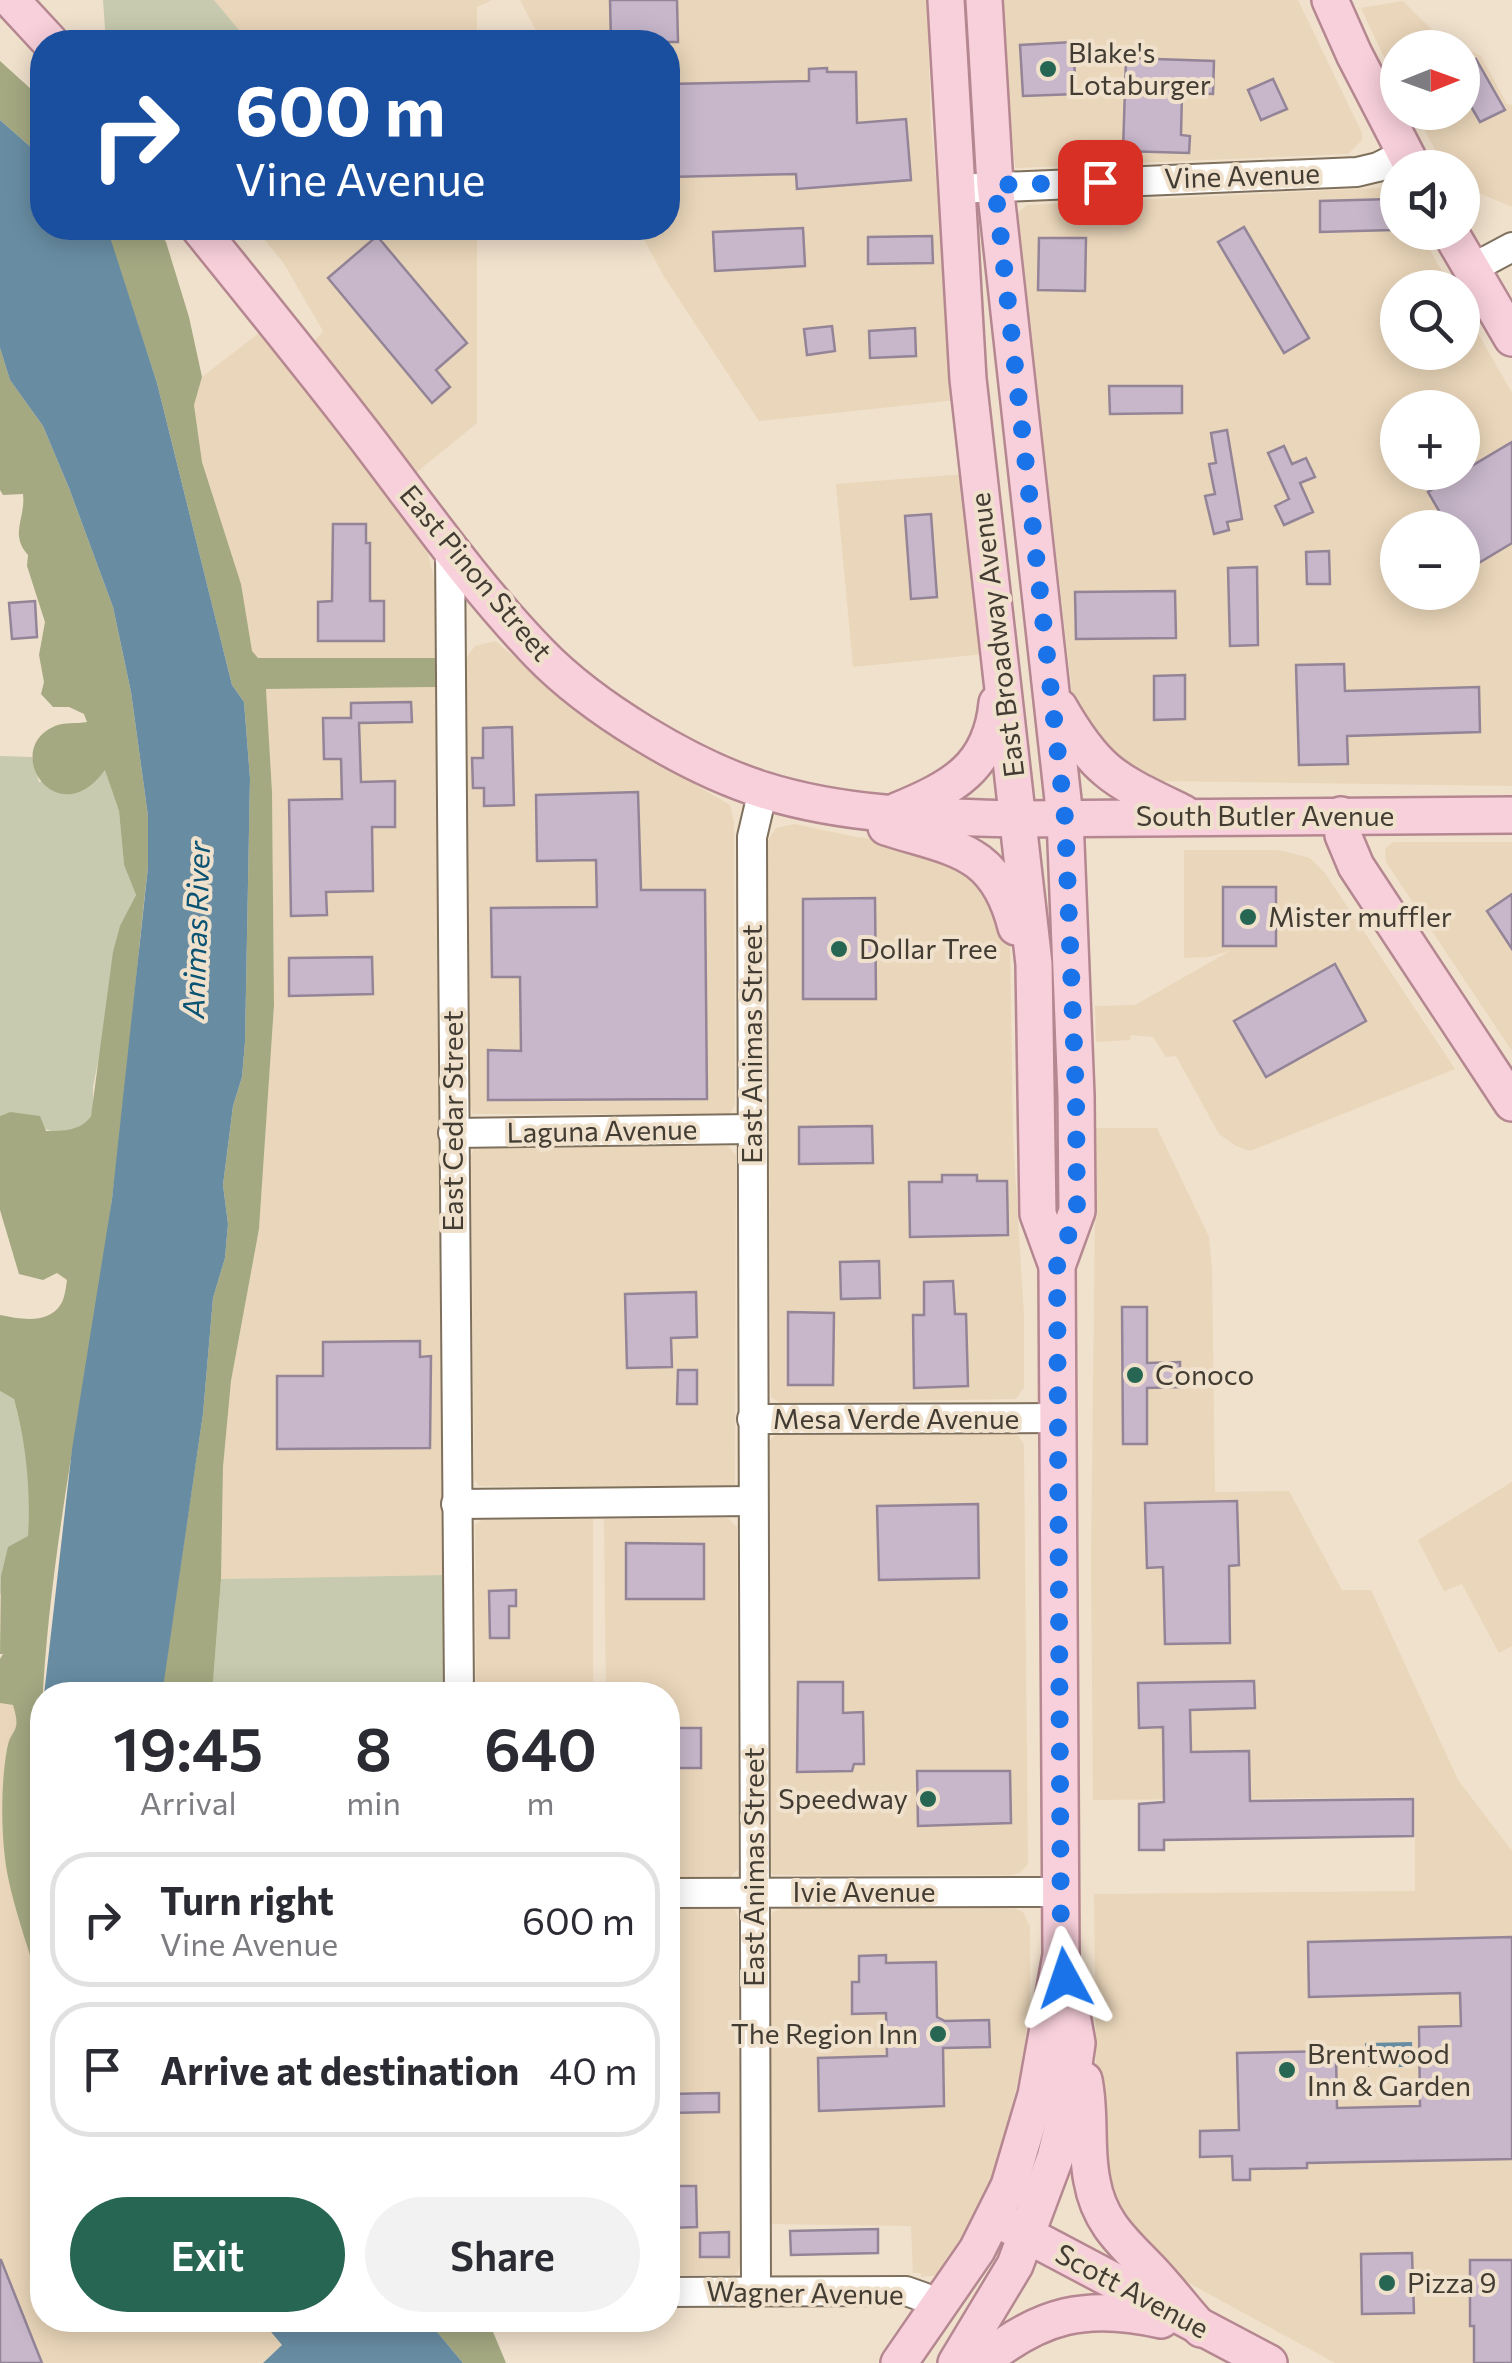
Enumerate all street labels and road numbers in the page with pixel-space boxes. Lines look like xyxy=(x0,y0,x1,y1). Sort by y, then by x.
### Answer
street label: Vine Avenue xyxy=(1163,155,1320,195)
street label: East Pinon Street xyxy=(393,478,560,667)
street label: East Broadway Avenue xyxy=(962,491,1030,779)
street label: South Butler Avenue xyxy=(1136,798,1394,832)
street label: East Animas Street xyxy=(734,924,768,1164)
street label: East Cedar Street xyxy=(435,1010,469,1232)
street label: Laguna Avenue xyxy=(506,1111,698,1149)
street label: Mesa Verde Avenue xyxy=(773,1401,1019,1435)
street label: East Animas Street xyxy=(736,1747,770,1987)
street label: Ivie Avenue xyxy=(793,1874,935,1908)
street label: Scott Avenue xyxy=(1050,2236,1215,2345)
street label: Wagner Avenue xyxy=(706,2273,904,2311)

